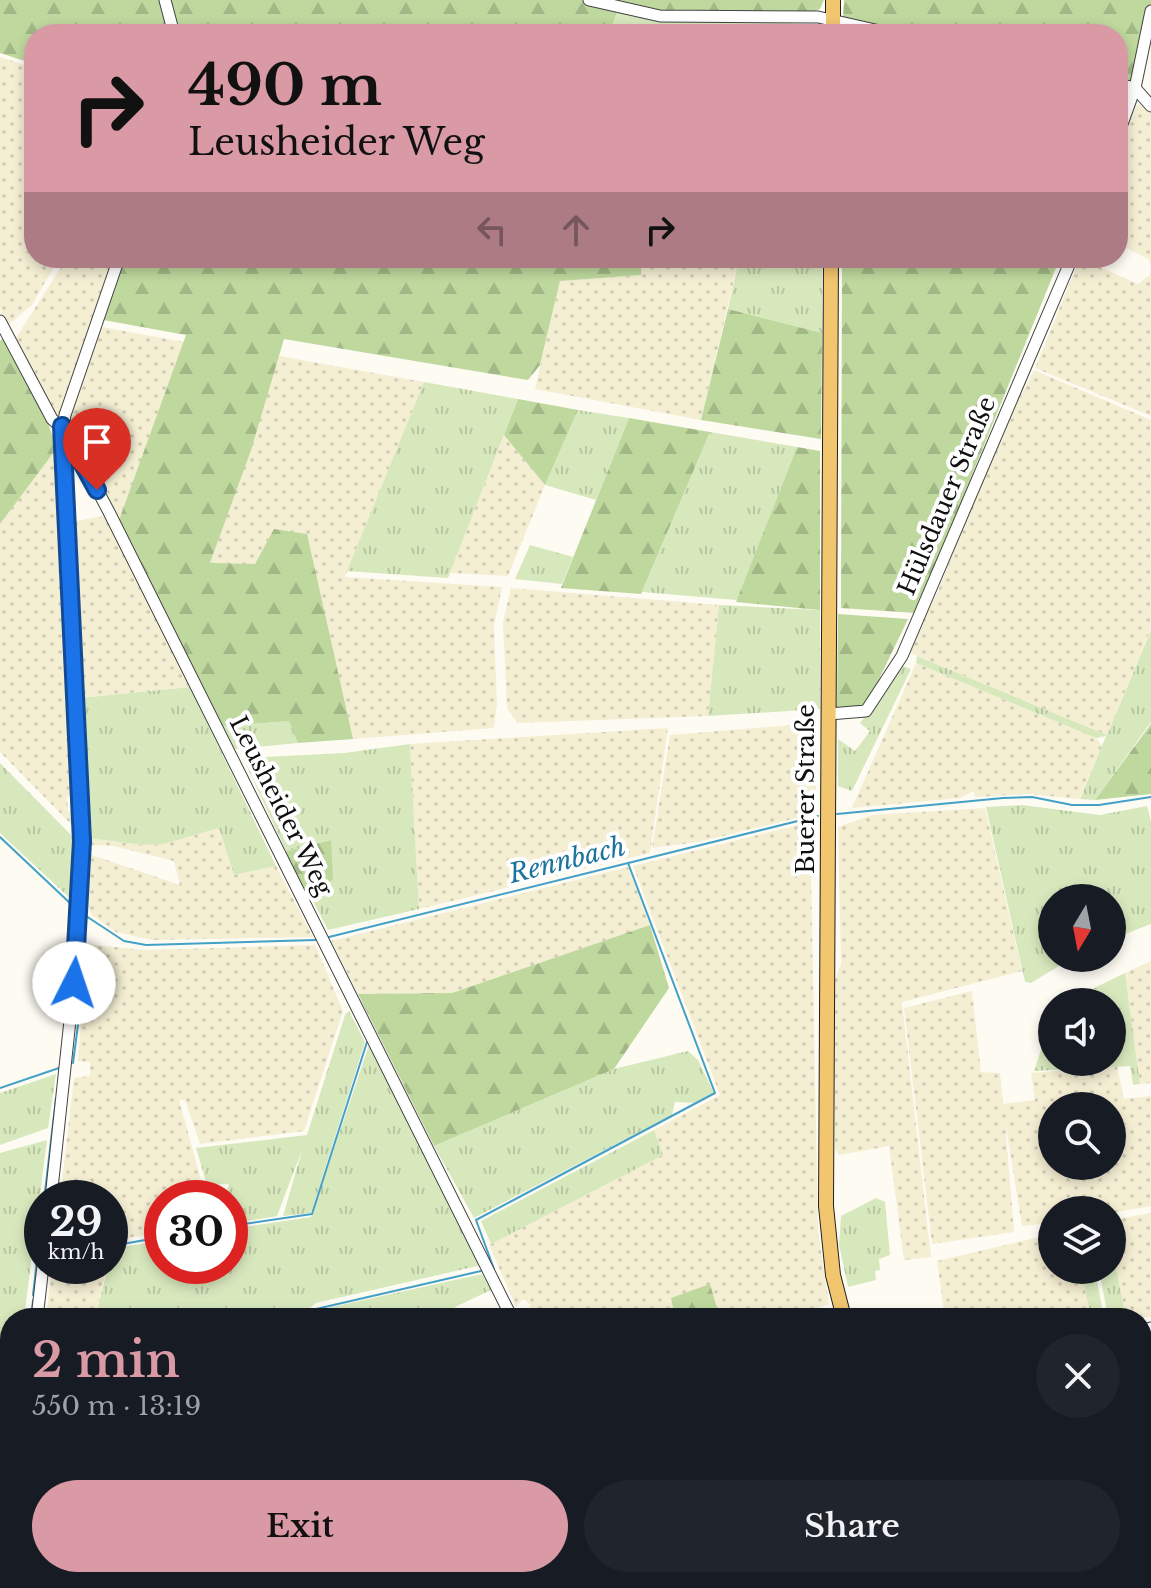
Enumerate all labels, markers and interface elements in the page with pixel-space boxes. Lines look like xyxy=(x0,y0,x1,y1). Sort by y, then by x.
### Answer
text: 490 m xyxy=(188,51,382,120)
icon: right xyxy=(56,56,160,160)
text: Leusheider Weg xyxy=(188,120,485,165)
icon: left xyxy=(470,208,514,252)
icon: ahead xyxy=(554,208,598,252)
icon: right xyxy=(638,208,682,252)
street label: Hülsdauer Straße xyxy=(892,392,1001,599)
pin xyxy=(63,408,131,490)
icon: arrive xyxy=(75,420,119,464)
street label: Buerer Straße xyxy=(791,704,820,874)
street label: Leusheider Weg xyxy=(224,711,340,901)
water label: Rennbach xyxy=(504,830,629,890)
north arrow xyxy=(1038,884,1126,972)
map controls xyxy=(1038,884,1126,1284)
position arrow xyxy=(32,941,116,1025)
button: sound xyxy=(1038,988,1126,1076)
button: search xyxy=(1038,1092,1126,1180)
speed limit sign: 30 xyxy=(144,1180,248,1284)
button: layers xyxy=(1038,1196,1126,1284)
text: 29 xyxy=(50,1197,103,1247)
text: km/h xyxy=(48,1240,104,1264)
text: 2 min xyxy=(32,1330,180,1390)
button: close xyxy=(1036,1334,1120,1418)
text: 550 m · 13:19 xyxy=(32,1390,201,1422)
button: Exit xyxy=(32,1480,568,1572)
button: Share xyxy=(584,1480,1120,1572)

